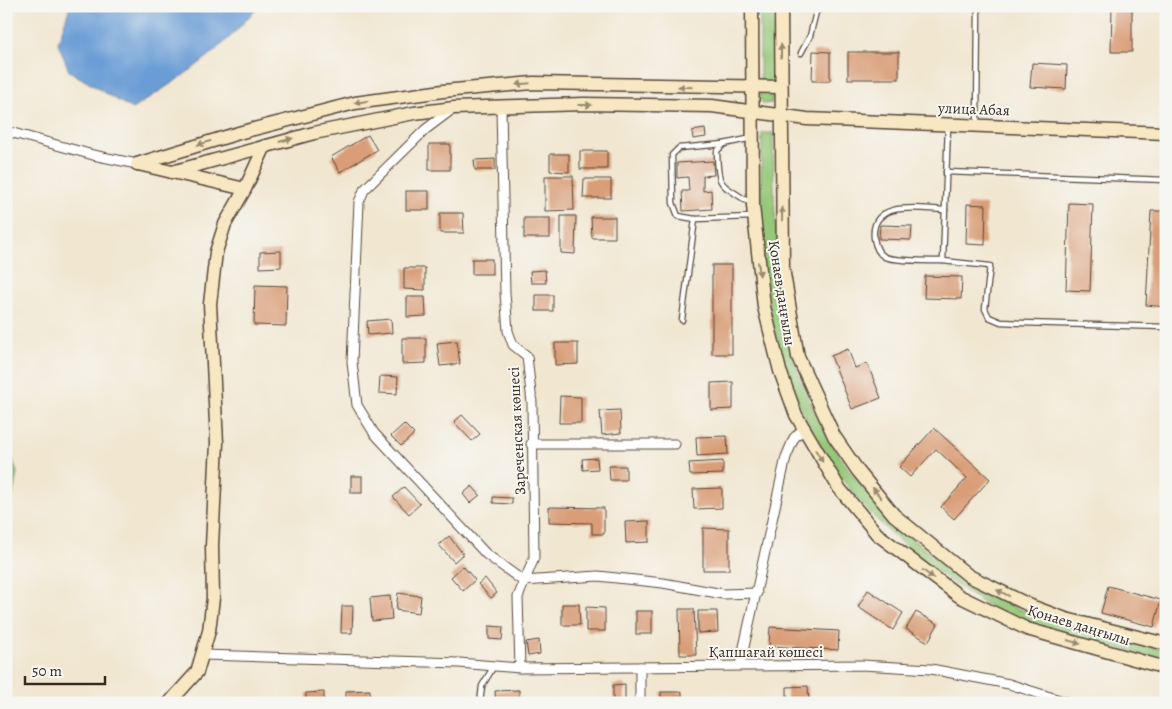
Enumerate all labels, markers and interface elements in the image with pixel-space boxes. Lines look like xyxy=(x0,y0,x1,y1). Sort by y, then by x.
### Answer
one-way arrow xyxy=(777,43,785,59)
one-way arrow xyxy=(514,80,530,88)
one-way arrow xyxy=(677,83,693,91)
one-way arrow xyxy=(353,98,369,106)
street label: улица Абая xyxy=(937,98,1010,120)
one-way arrow xyxy=(578,100,594,108)
one-way arrow xyxy=(279,136,294,144)
one-way arrow xyxy=(196,140,211,148)
one-way arrow xyxy=(778,206,786,222)
street label: Қонаев даңғылы xyxy=(764,239,800,347)
one-way arrow xyxy=(755,262,763,278)
street label: Зареченская көшесі xyxy=(504,366,530,496)
one-way arrow xyxy=(815,449,824,462)
one-way arrow xyxy=(871,487,882,500)
one-way arrow xyxy=(921,568,934,579)
one-way arrow xyxy=(996,588,1010,596)
street label: Қонаев даңғылы xyxy=(1025,600,1133,650)
one-way arrow xyxy=(1067,638,1082,646)
street label: Қапшағай көшесі xyxy=(709,642,823,662)
scale bar xyxy=(25,654,105,686)
text: 50 m xyxy=(32,661,62,681)

